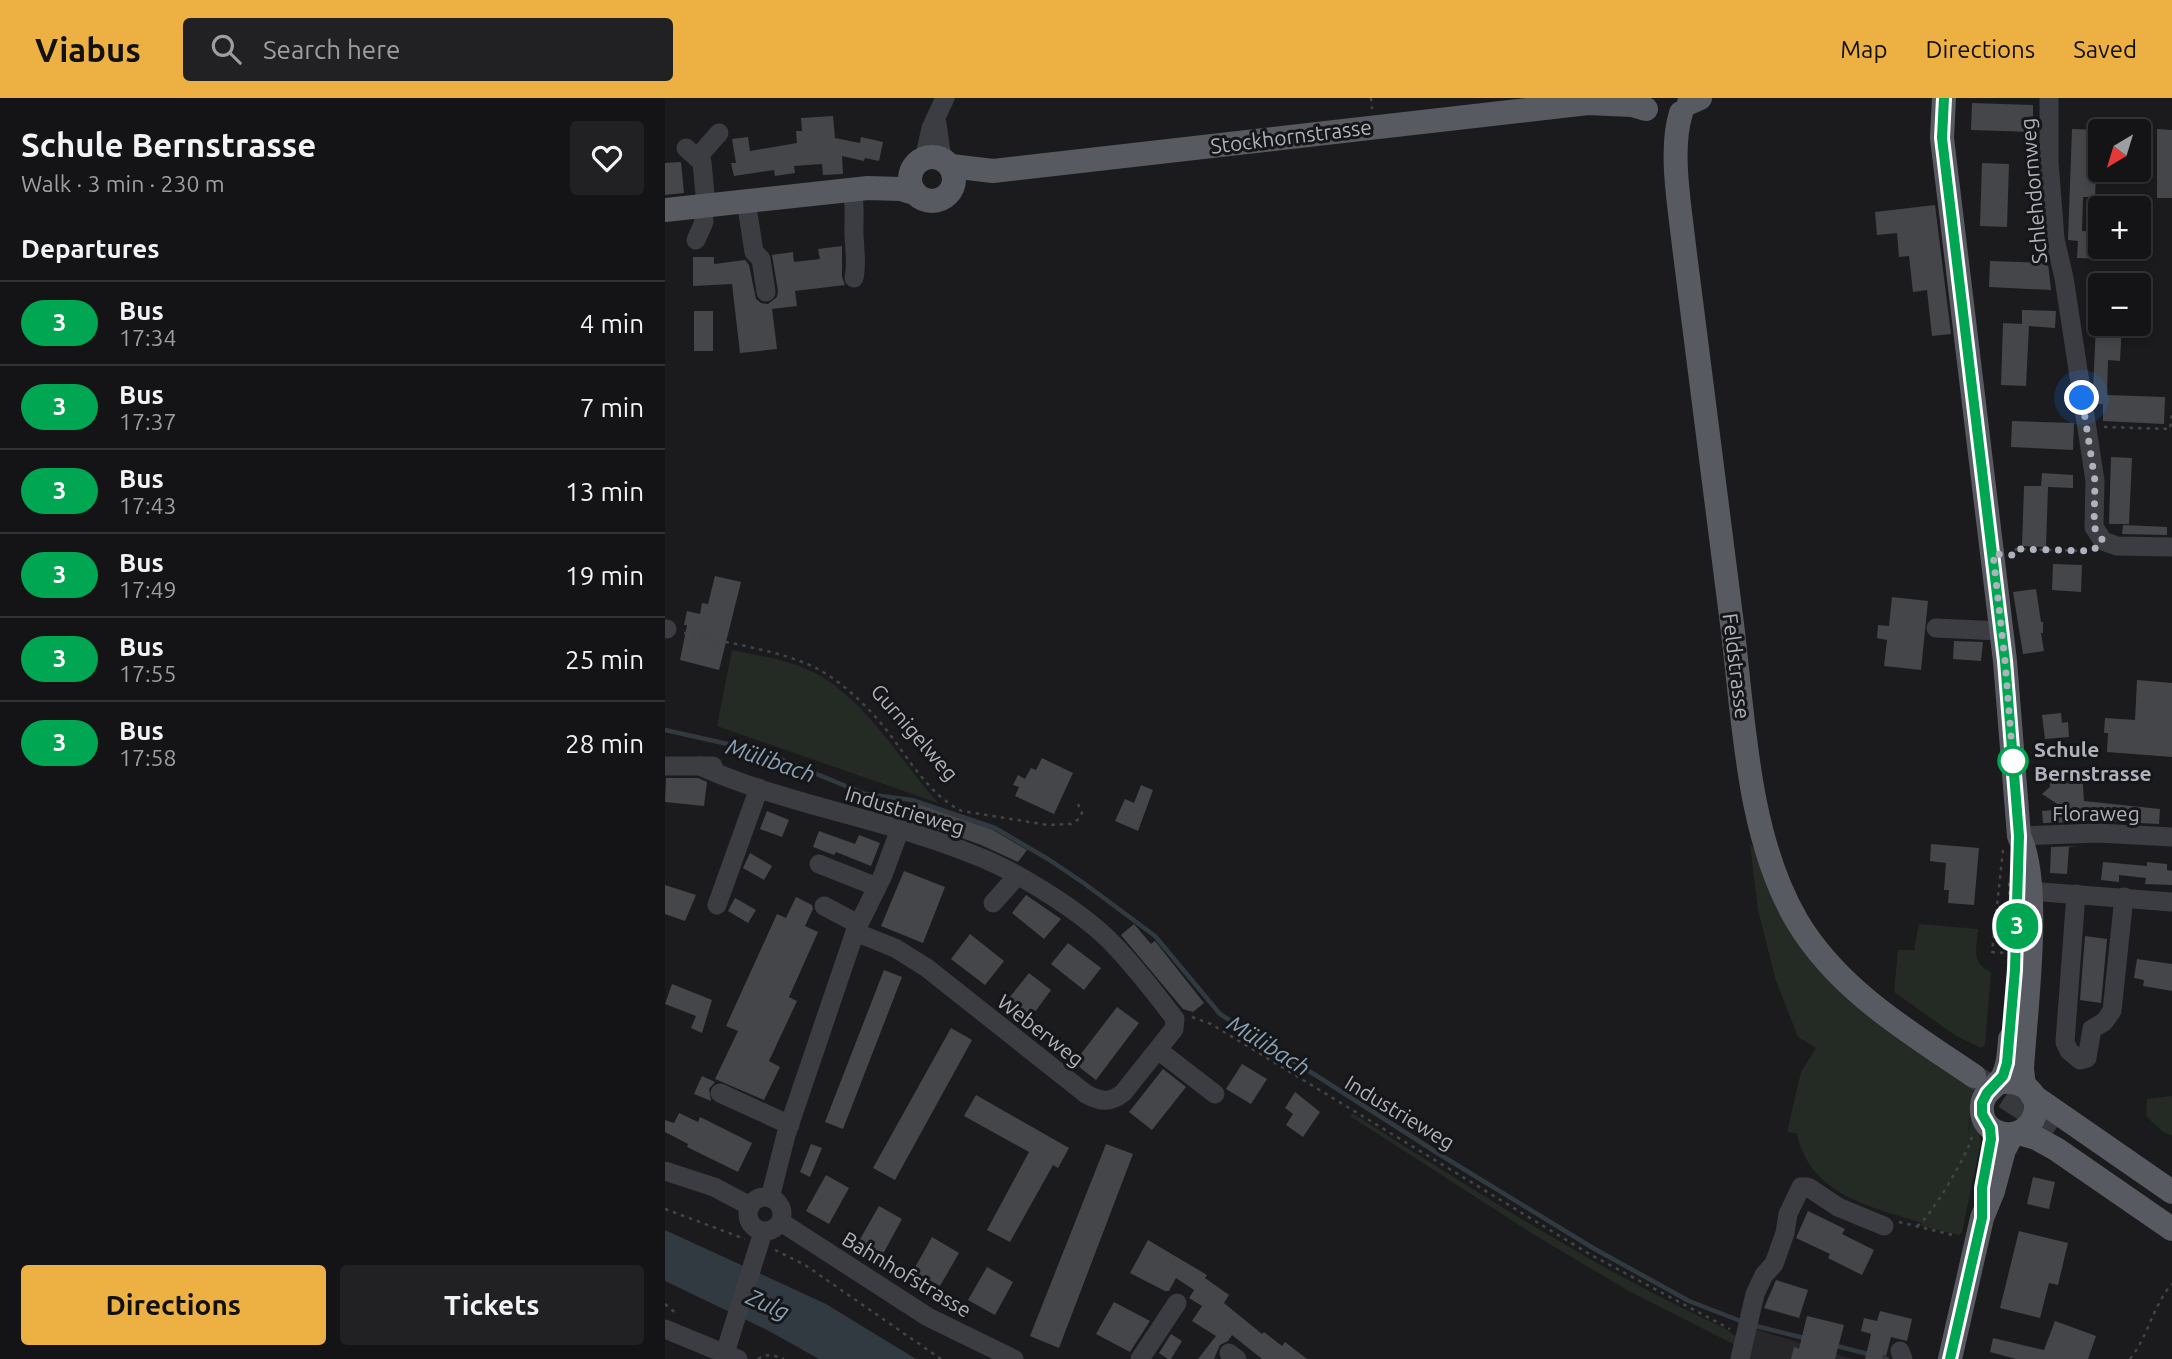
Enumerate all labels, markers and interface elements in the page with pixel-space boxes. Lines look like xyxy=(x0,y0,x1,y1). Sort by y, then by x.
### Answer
search box xyxy=(183,18,673,81)
icon: search xyxy=(207,30,245,68)
text: Viabus xyxy=(35,31,141,68)
text: Search here xyxy=(263,35,400,64)
text: Map xyxy=(1840,36,1887,63)
text: Directions xyxy=(1925,36,2035,63)
text: Saved xyxy=(2073,36,2137,63)
street label: Stockhornstrasse xyxy=(1209,114,1373,158)
street label: Schlehdornweg xyxy=(2015,117,2051,265)
north arrow xyxy=(2088,119,2151,182)
map controls xyxy=(2088,119,2151,336)
button: heart xyxy=(570,121,644,195)
text: Schule Bernstrasse xyxy=(21,126,316,163)
text: Walk · 3 min · 230 m xyxy=(21,171,225,196)
button: + xyxy=(2088,196,2151,259)
text: Departures xyxy=(21,234,159,263)
button: − xyxy=(2088,273,2151,336)
text: Bus xyxy=(119,296,164,325)
text: 3 xyxy=(53,309,66,336)
text: 4 min xyxy=(580,309,644,338)
text: 17:34 xyxy=(119,325,177,350)
text: Bus xyxy=(119,380,164,409)
your location xyxy=(2064,380,2099,415)
text: 3 xyxy=(53,393,66,420)
text: 7 min xyxy=(580,393,644,422)
text: 17:37 xyxy=(119,409,177,434)
text: Bus xyxy=(119,464,164,493)
text: 3 xyxy=(53,477,66,504)
text: 13 min xyxy=(565,477,644,506)
text: 17:43 xyxy=(119,493,177,518)
text: Bus xyxy=(119,548,164,577)
text: 3 xyxy=(53,561,66,588)
text: 19 min xyxy=(565,561,644,590)
text: 17:49 xyxy=(119,577,177,602)
street label: Feldstrasse xyxy=(1719,612,1755,720)
text: Bus xyxy=(119,632,164,661)
text: 3 xyxy=(53,645,66,672)
text: 25 min xyxy=(565,645,644,674)
text: 17:55 xyxy=(119,661,177,686)
street label: Gurnigelweg xyxy=(867,679,963,785)
text: Bus xyxy=(119,716,164,745)
text: 3 xyxy=(53,729,66,756)
text: 28 min xyxy=(565,729,644,758)
water label: Mülibach xyxy=(723,733,819,787)
place label: Schule Bernstrasse xyxy=(2034,737,2152,785)
text: 17:58 xyxy=(119,745,177,770)
marker: Schule Bernstrasse xyxy=(1998,746,2028,776)
street label: Industrieweg xyxy=(842,780,968,840)
street label: Floraweg xyxy=(2052,801,2140,825)
line badge: 3 xyxy=(1994,903,2040,949)
text: 3 xyxy=(2010,912,2024,939)
street label: Weberweg xyxy=(993,989,1089,1071)
water label: Mülibach xyxy=(1223,1010,1315,1080)
street label: Industrieweg xyxy=(1341,1070,1459,1154)
street label: Bahnhofstrasse xyxy=(838,1226,976,1322)
button: Directions xyxy=(21,1265,326,1345)
button: Tickets xyxy=(340,1265,644,1345)
water label: Zulg xyxy=(742,1283,793,1324)

